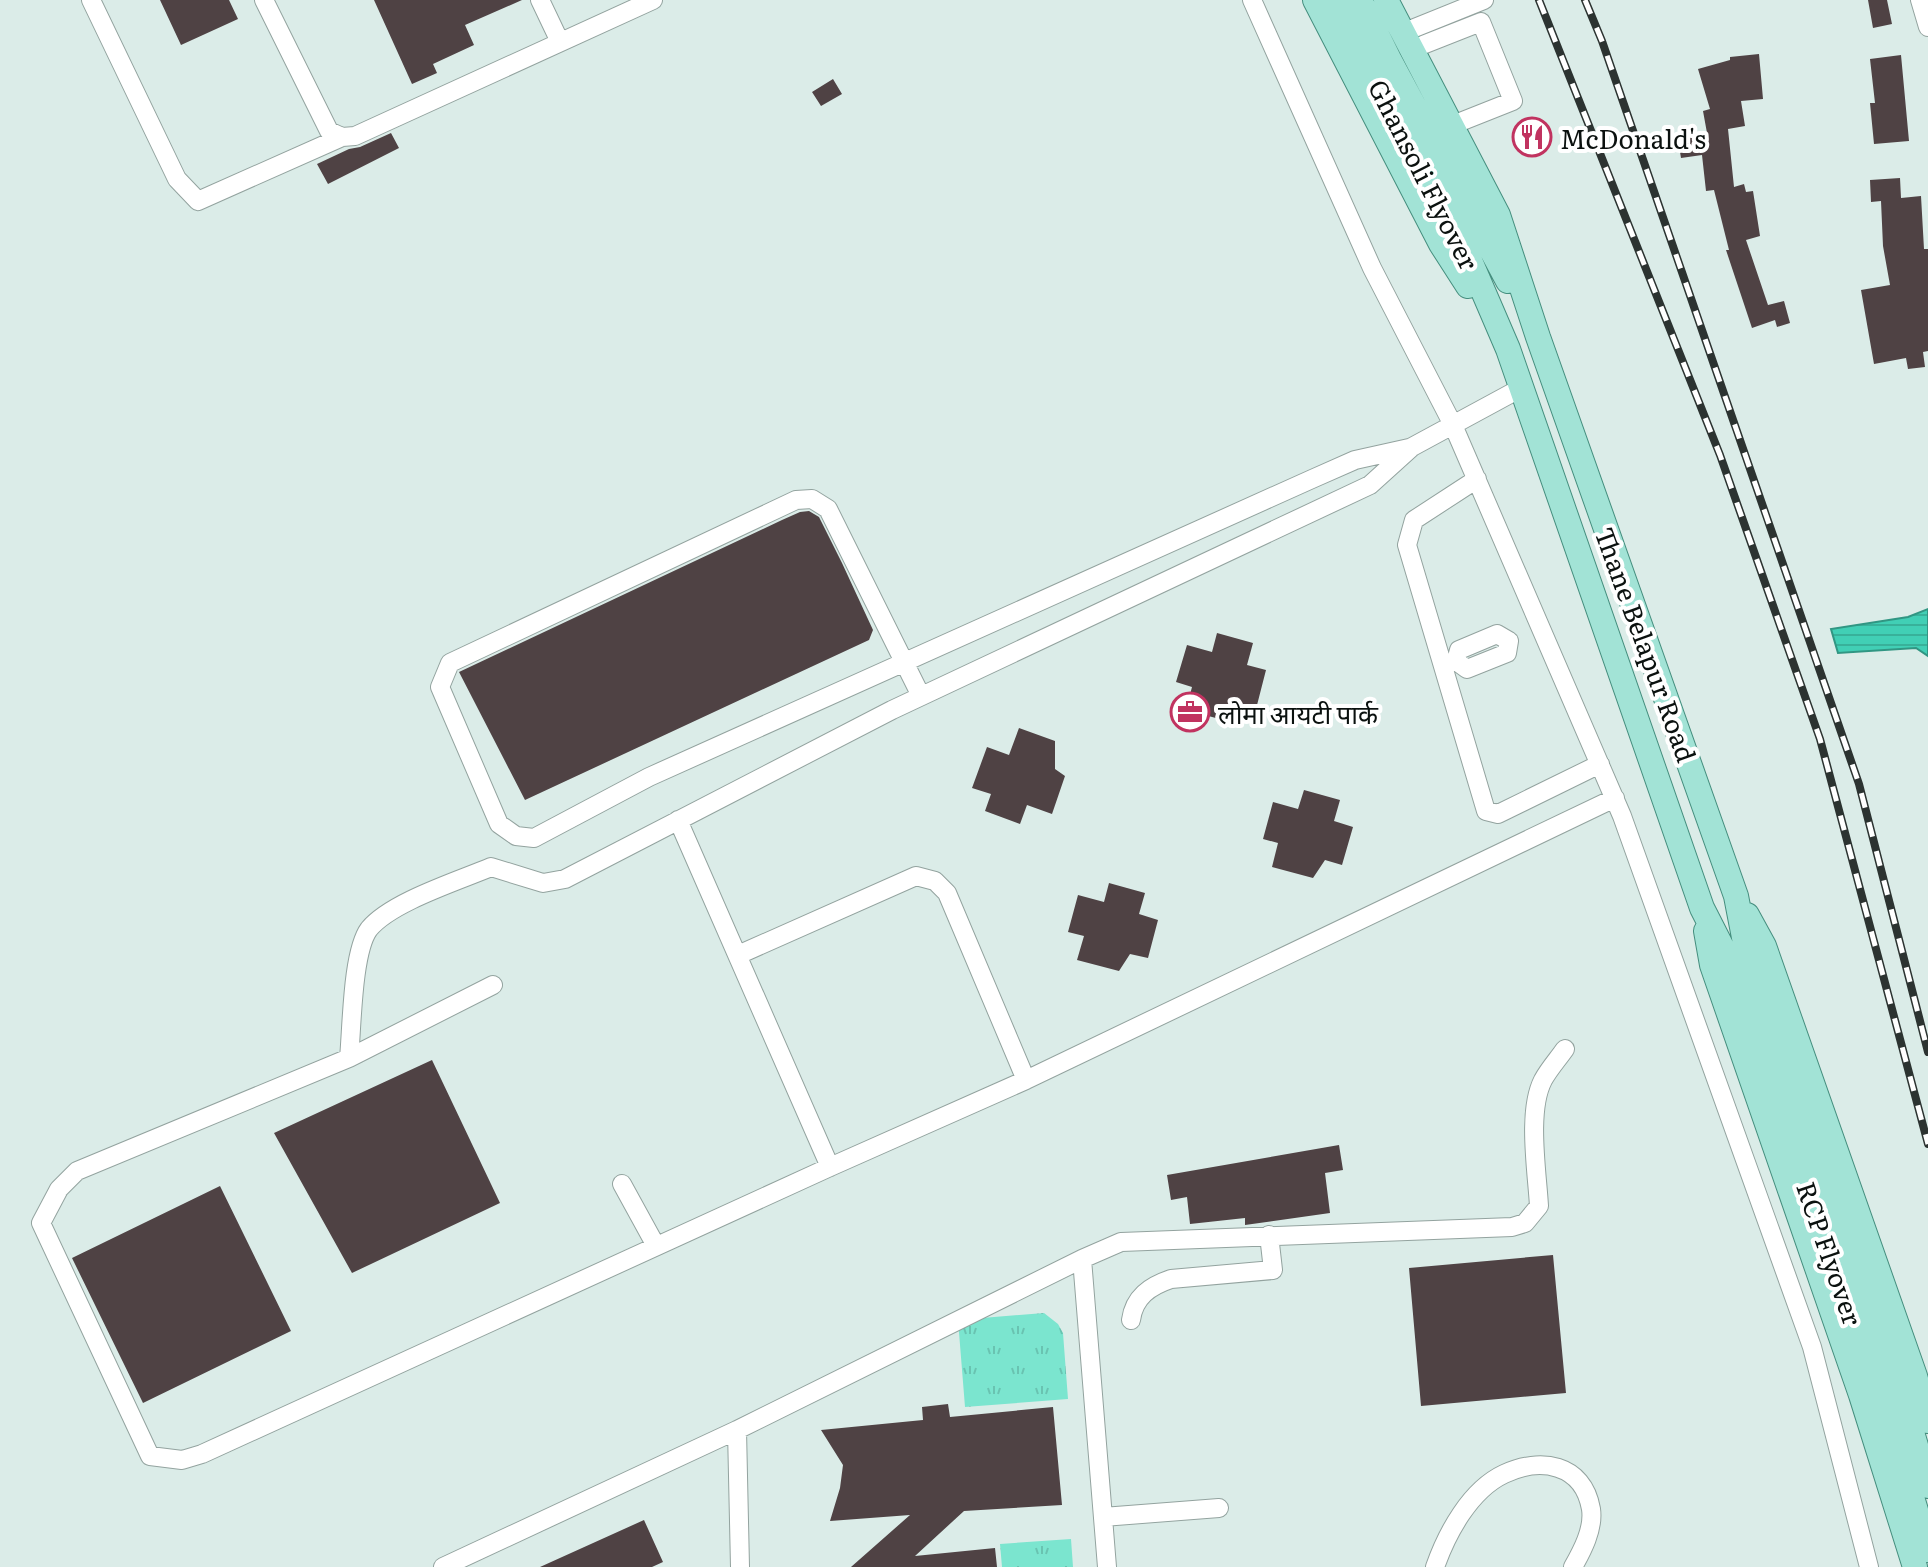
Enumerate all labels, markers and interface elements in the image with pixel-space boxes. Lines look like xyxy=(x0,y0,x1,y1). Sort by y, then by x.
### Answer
street label: Ghansoli Flyover xyxy=(1360,72,1490,277)
restaurant icon: McDonald's xyxy=(1511,116,1553,158)
place label: McDonald's xyxy=(1560,118,1706,157)
street label: Thane Belapur Road xyxy=(1586,521,1708,767)
office icon: लोमा आयटी पार्क xyxy=(1169,691,1211,733)
place label: लोमा आयटी पार्क xyxy=(1218,693,1379,732)
street label: RCP Flyover xyxy=(1788,1176,1874,1331)

